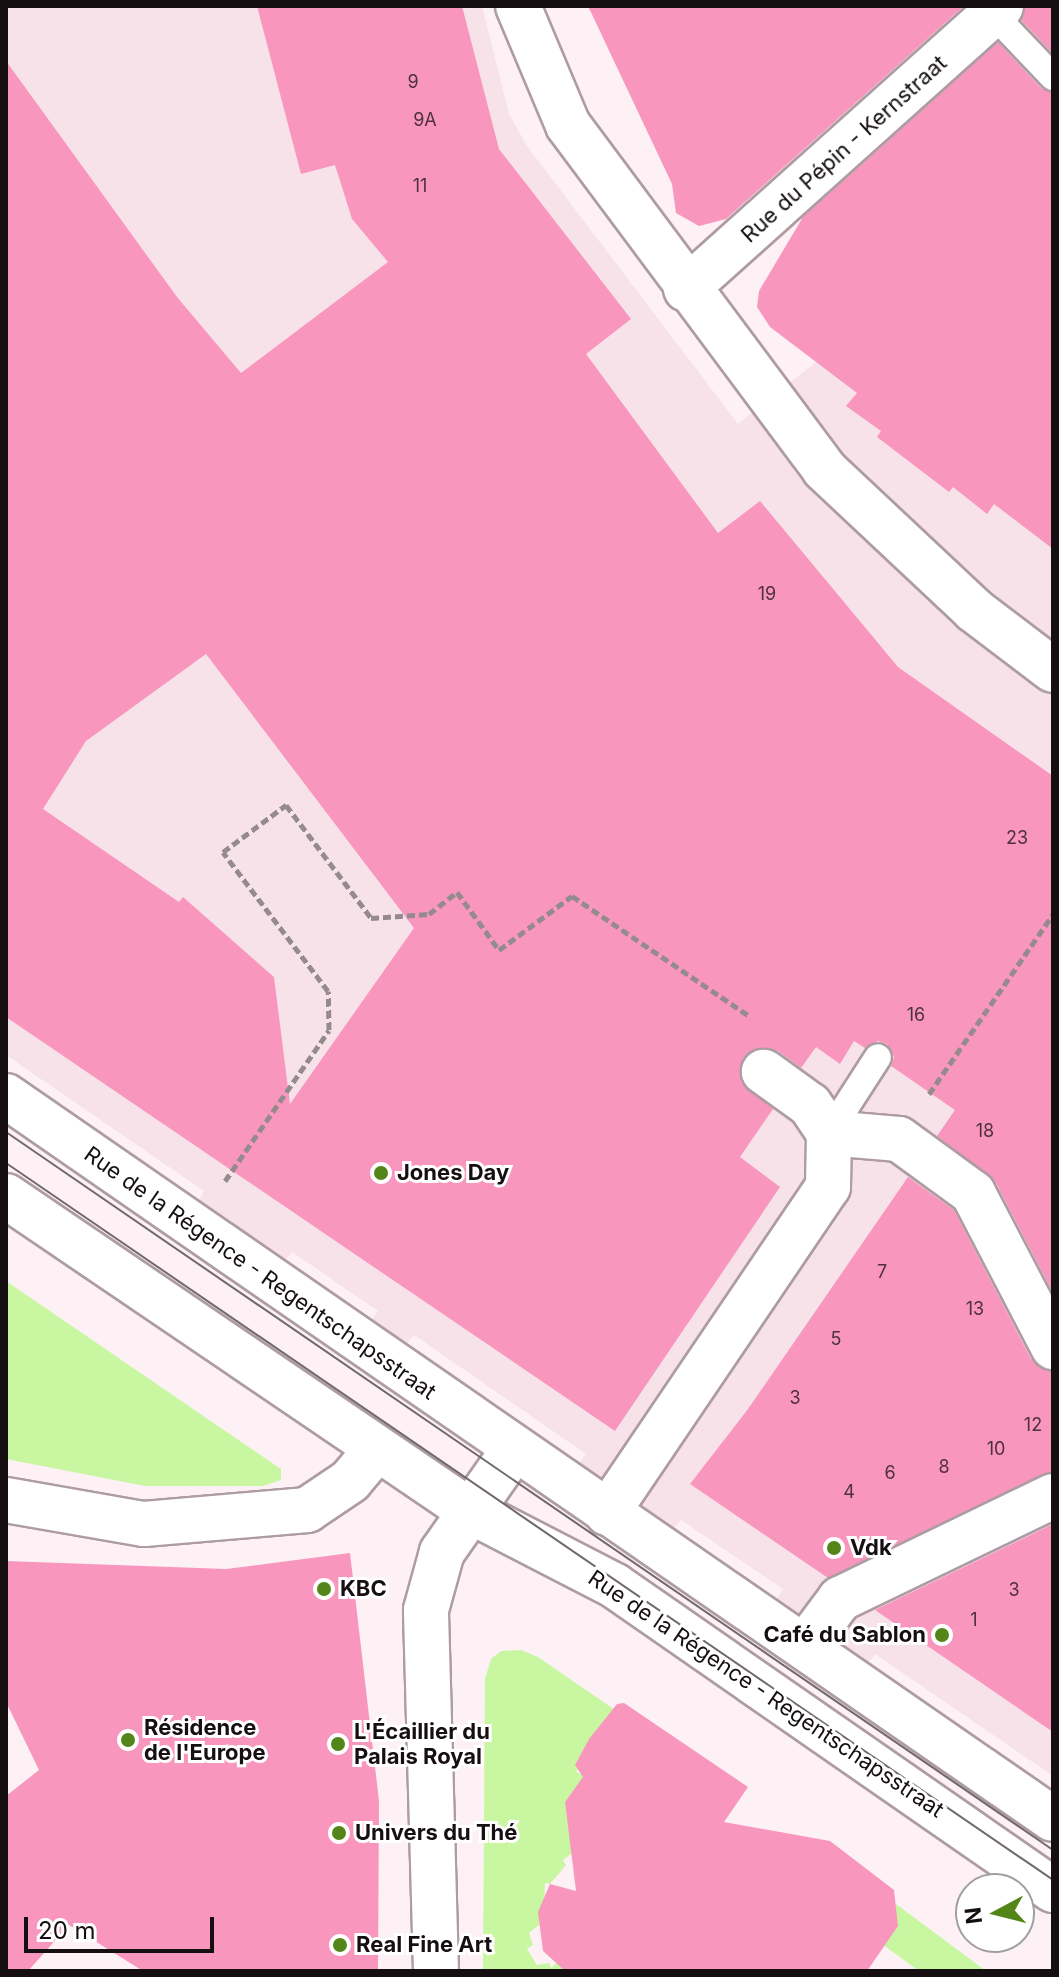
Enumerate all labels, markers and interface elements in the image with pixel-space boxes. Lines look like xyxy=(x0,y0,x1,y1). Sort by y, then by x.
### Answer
street label: Rue du Pépin - Kernstraat xyxy=(736,50,952,248)
house number: 9 xyxy=(407,71,419,93)
house number: 9A xyxy=(413,109,437,131)
house number: 11 xyxy=(413,175,427,197)
house number: 19 xyxy=(758,583,776,605)
house number: 23 xyxy=(1006,827,1028,849)
house number: 16 xyxy=(907,1004,925,1026)
house number: 18 xyxy=(976,1120,994,1142)
street label: Rue de la Régence - Regentschapsstraat xyxy=(79,1141,441,1405)
place label: Jones Day xyxy=(397,1160,509,1186)
marker: Jones Day xyxy=(372,1164,390,1182)
house number: 7 xyxy=(877,1261,887,1283)
house number: 13 xyxy=(966,1298,984,1320)
house number: 5 xyxy=(831,1328,841,1350)
house number: 3 xyxy=(789,1387,801,1409)
house number: 12 xyxy=(1024,1414,1042,1436)
house number: 10 xyxy=(987,1438,1005,1460)
house number: 8 xyxy=(938,1456,950,1478)
house number: 6 xyxy=(884,1462,896,1484)
house number: 4 xyxy=(843,1481,855,1503)
place label: Vdk xyxy=(850,1535,892,1561)
marker: Vdk xyxy=(825,1539,843,1557)
street label: Rue de la Régence - Regentschapsstraat xyxy=(583,1565,949,1823)
place label: KBC xyxy=(340,1576,387,1602)
house number: 3 xyxy=(1008,1579,1020,1601)
marker: KBC xyxy=(315,1580,333,1598)
house number: 1 xyxy=(970,1609,978,1631)
place label: Café du Sablon xyxy=(763,1622,926,1648)
marker: Café du Sablon xyxy=(933,1626,951,1644)
place label: Résidence de l'Europe xyxy=(144,1714,266,1766)
place label: L'Écaillier du Palais Royal xyxy=(354,1718,490,1770)
marker: Résidence de l'Europe xyxy=(119,1731,137,1749)
marker: L'Écaillier du Palais Royal xyxy=(329,1735,347,1753)
place label: Univers du Thé xyxy=(355,1820,517,1846)
marker: Univers du Thé xyxy=(330,1824,348,1842)
north arrow xyxy=(955,1873,1035,1953)
scale bar xyxy=(28,1901,218,1951)
text: N xyxy=(959,1906,987,1926)
text: 20 m xyxy=(38,1916,96,1945)
place label: Real Fine Art xyxy=(356,1932,492,1958)
marker: Real Fine Art xyxy=(331,1936,349,1954)

